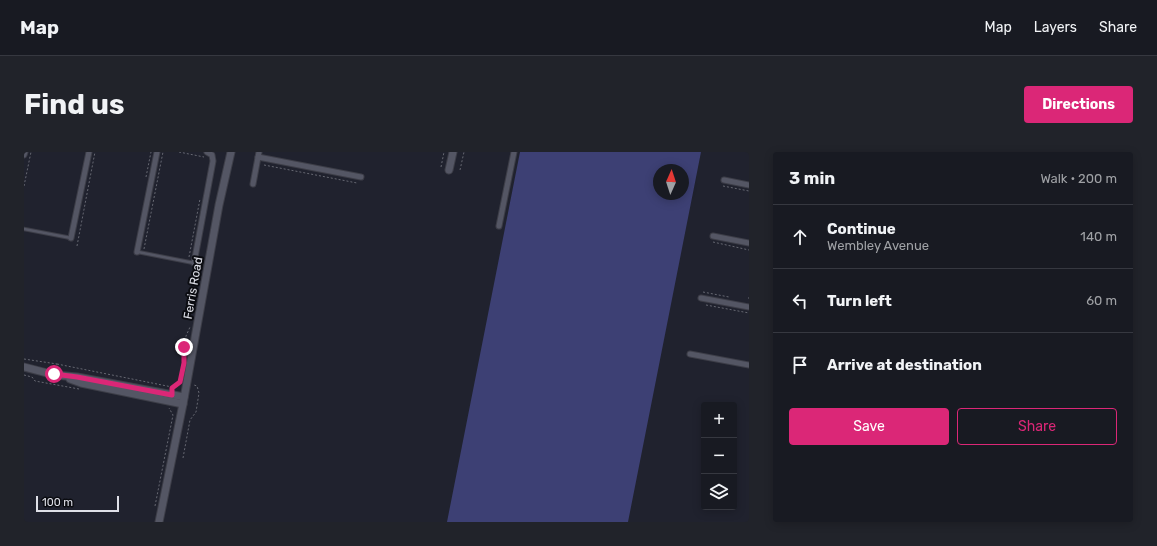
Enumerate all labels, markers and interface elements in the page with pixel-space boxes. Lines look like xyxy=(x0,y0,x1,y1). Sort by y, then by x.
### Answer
text: Map xyxy=(20,16,59,39)
text: Map xyxy=(985,19,1012,36)
text: Layers xyxy=(1034,19,1077,36)
text: Share xyxy=(1099,19,1137,36)
button: Directions xyxy=(1024,86,1133,123)
text: Find us xyxy=(24,88,124,121)
north arrow xyxy=(653,164,689,200)
text: 3 min xyxy=(789,168,835,188)
text: Walk · 200 m xyxy=(1040,171,1117,186)
text: Continue xyxy=(827,220,896,238)
icon: ahead xyxy=(789,226,811,248)
text: 140 m xyxy=(1080,229,1117,244)
text: Wembley Avenue xyxy=(827,238,929,253)
street label: Ferris Road xyxy=(181,256,205,320)
icon: left xyxy=(789,290,811,312)
text: Turn left xyxy=(827,292,892,310)
text: 60 m xyxy=(1086,293,1117,308)
route end xyxy=(175,338,193,356)
icon: arrive xyxy=(789,354,811,376)
text: Arrive at destination xyxy=(827,356,982,374)
route start xyxy=(45,365,63,383)
map controls xyxy=(701,402,737,510)
button: + xyxy=(701,402,737,438)
button: Save xyxy=(789,408,949,445)
button: Share xyxy=(957,408,1117,445)
button: − xyxy=(701,438,737,474)
button: layers xyxy=(701,474,737,510)
scale bar xyxy=(36,494,119,513)
text: 100 m xyxy=(42,496,73,509)

